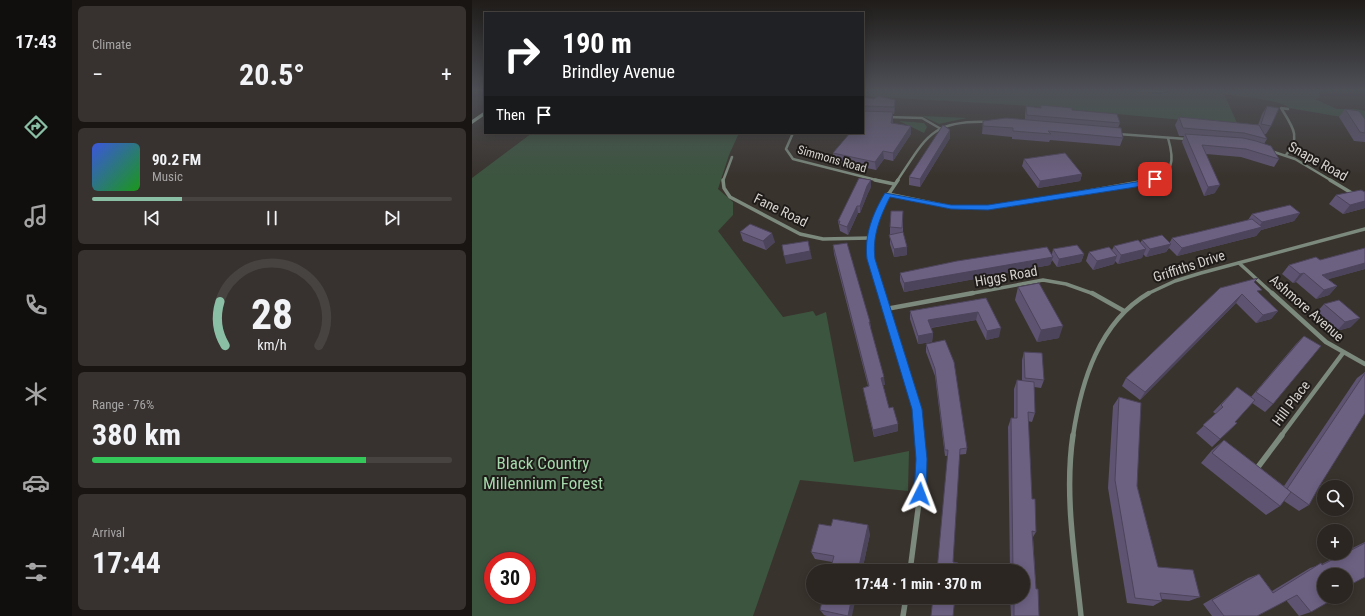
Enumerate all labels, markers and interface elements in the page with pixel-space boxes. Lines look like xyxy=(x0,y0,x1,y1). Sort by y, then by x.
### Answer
text: 190 m xyxy=(562,27,632,60)
icon: right xyxy=(496,28,548,80)
text: 17:43 xyxy=(15,31,57,52)
text: Climate xyxy=(92,37,131,52)
text: 20.5° xyxy=(239,57,305,92)
text: Brindley Avenue xyxy=(562,61,675,82)
text: − xyxy=(92,62,103,87)
text: + xyxy=(441,62,452,87)
icon: arrive xyxy=(533,104,555,126)
text: Then xyxy=(496,106,525,124)
icon: directions xyxy=(22,113,50,141)
street label: Snape Road xyxy=(1285,138,1351,184)
street label: Simmons Road xyxy=(796,142,868,176)
text: 90.2 FM xyxy=(152,151,201,169)
pin xyxy=(1138,162,1172,196)
icon: arrive xyxy=(1144,168,1166,190)
text: Music xyxy=(152,169,183,184)
street label: Fane Road xyxy=(751,190,811,230)
icon: music xyxy=(22,202,50,230)
icon: previous xyxy=(141,207,163,229)
icon: pause xyxy=(261,207,283,229)
icon: next xyxy=(381,207,403,229)
street label: Griffiths Drive xyxy=(1151,247,1227,285)
street label: Higgs Road xyxy=(973,263,1039,289)
street label: Ashmore Avenue xyxy=(1267,271,1348,345)
text: 28 xyxy=(251,290,293,339)
icon: phone xyxy=(22,291,50,319)
text: km/h xyxy=(257,337,287,353)
street label: Hill Place xyxy=(1269,377,1313,429)
icon: climate xyxy=(22,380,50,408)
text: Range · 76% xyxy=(92,397,154,412)
text: 380 km xyxy=(92,417,181,452)
park label: Black Country Millennium Forest xyxy=(483,453,603,493)
icon: car xyxy=(22,469,50,497)
position arrow xyxy=(899,473,941,515)
map controls xyxy=(1317,480,1353,604)
button: search xyxy=(1317,480,1353,516)
button: + xyxy=(1317,524,1353,560)
text: Arrival xyxy=(92,525,125,540)
text: 17:44 xyxy=(92,545,161,580)
speed limit sign: 30 xyxy=(484,552,536,604)
icon: filters xyxy=(22,558,50,586)
button: − xyxy=(1317,568,1353,604)
text: 17:44 · 1 min · 370 m xyxy=(854,575,982,593)

